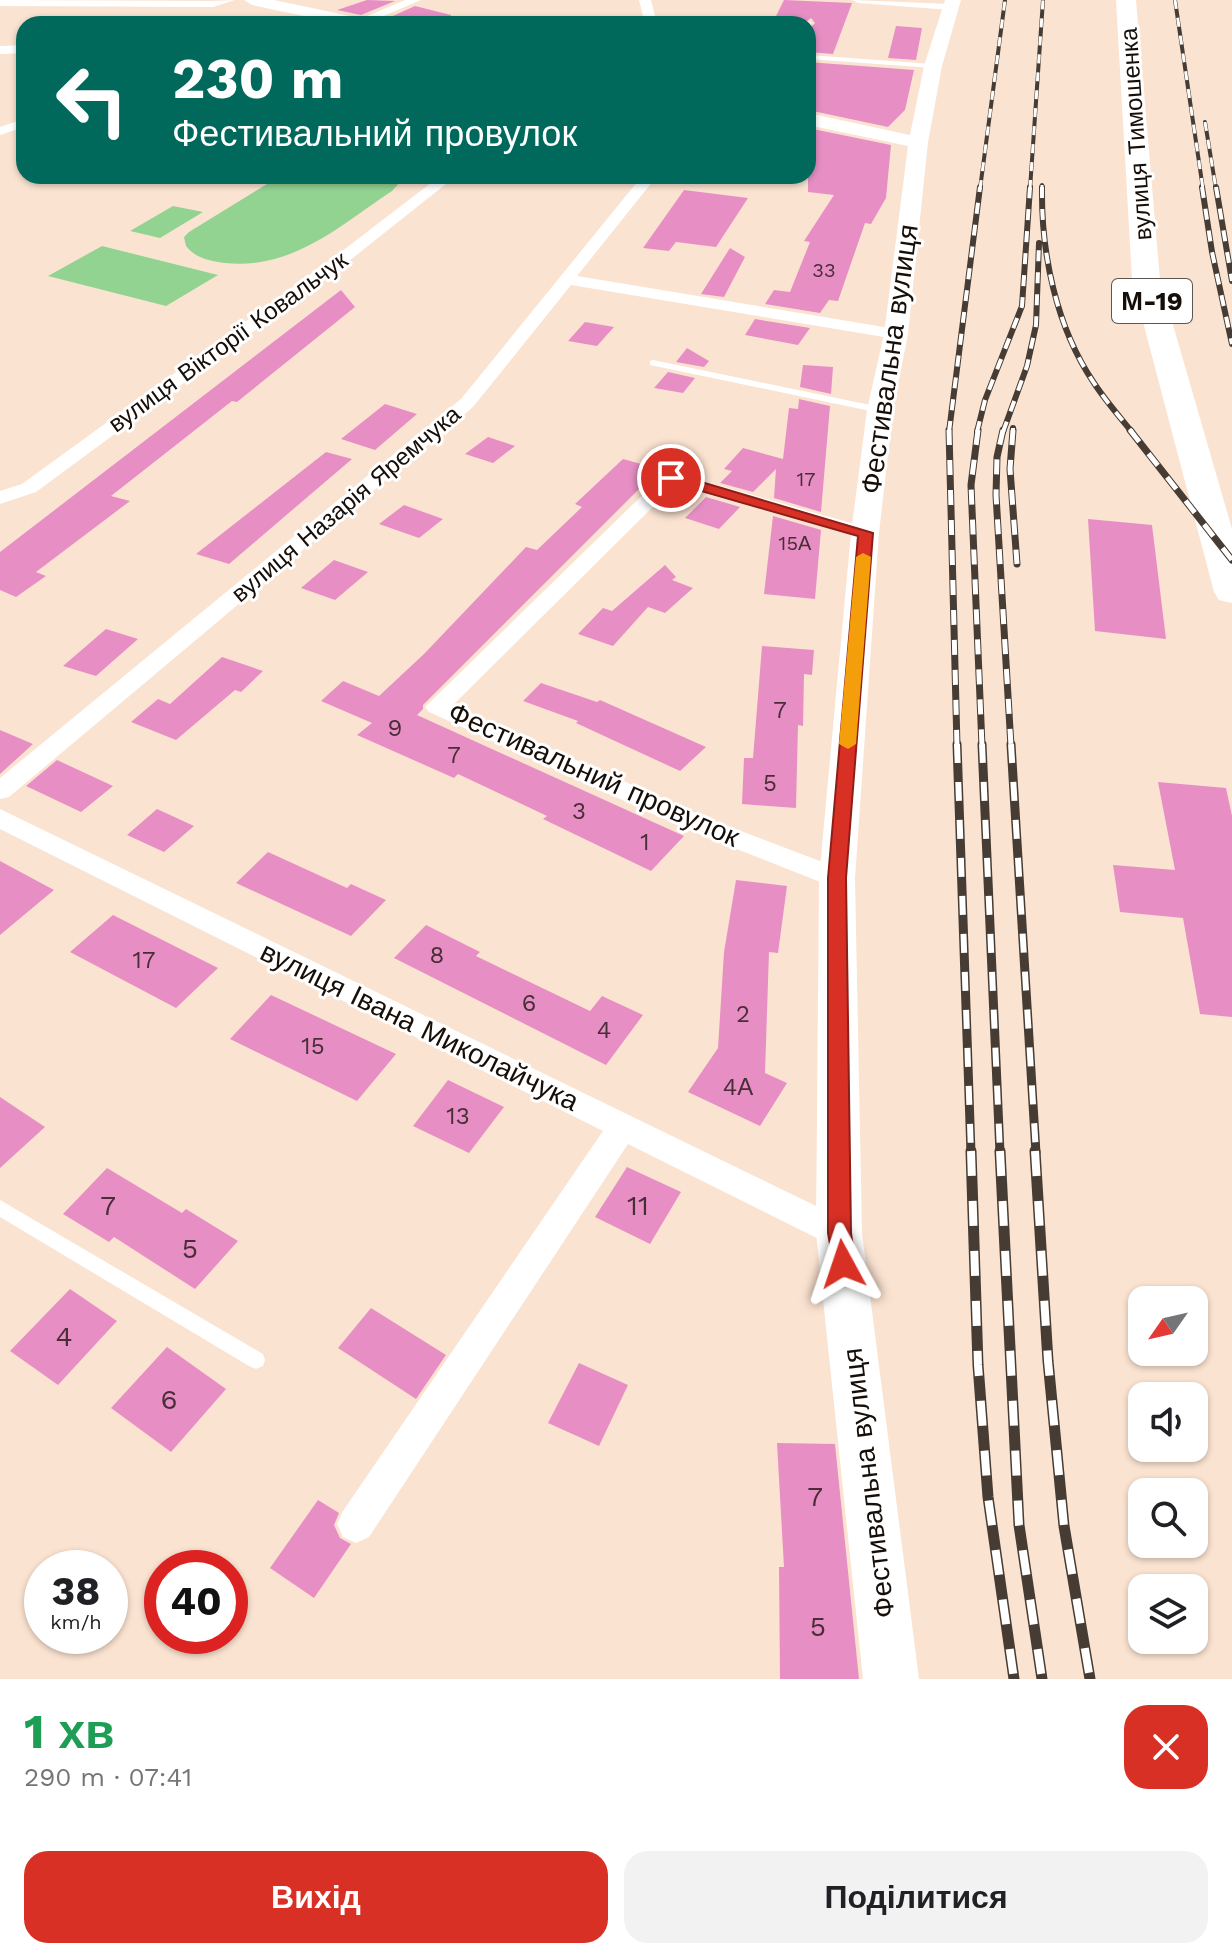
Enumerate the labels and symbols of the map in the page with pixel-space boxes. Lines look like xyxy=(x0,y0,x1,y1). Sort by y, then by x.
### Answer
street label: вулиця Тимошенка xyxy=(1115,26,1157,241)
street label: Фестивальна вулиця xyxy=(854,222,925,496)
street label: вулиця Вікторії Ковальчук xyxy=(103,246,353,438)
house number: 33 xyxy=(812,258,836,282)
road number: М-19 xyxy=(1112,279,1192,323)
street label: вулиця Назарія Яремчука xyxy=(226,400,467,608)
pin xyxy=(637,444,705,512)
house number: 17 xyxy=(796,467,816,491)
house number: 15А xyxy=(779,531,812,555)
street label: Фестивальний провулок xyxy=(443,695,745,854)
house number: 7 xyxy=(773,696,787,724)
house number: 9 xyxy=(388,714,402,742)
house number: 7 xyxy=(447,741,461,769)
house number: 5 xyxy=(763,769,777,797)
house number: 3 xyxy=(572,797,586,825)
house number: 1 xyxy=(640,828,650,856)
street label: вулиця Івана Миколайчука xyxy=(255,935,585,1118)
house number: 8 xyxy=(430,941,444,969)
house number: 17 xyxy=(133,946,155,974)
house number: 6 xyxy=(522,989,536,1017)
house number: 2 xyxy=(736,1000,750,1028)
house number: 4 xyxy=(597,1016,611,1044)
house number: 15 xyxy=(301,1032,325,1060)
house number: 4А xyxy=(723,1073,753,1101)
house number: 13 xyxy=(446,1102,470,1130)
house number: 7 xyxy=(100,1189,116,1222)
house number: 11 xyxy=(627,1189,649,1222)
position arrow xyxy=(801,1222,885,1306)
house number: 5 xyxy=(182,1232,198,1265)
north arrow xyxy=(1128,1286,1208,1366)
house number: 4 xyxy=(55,1320,73,1353)
street label: Фестивальна вулиця xyxy=(836,1346,901,1620)
house number: 6 xyxy=(160,1383,178,1416)
house number: 7 xyxy=(807,1480,823,1513)
speed limit sign: 40 xyxy=(144,1550,248,1654)
house number: 5 xyxy=(810,1610,826,1643)

